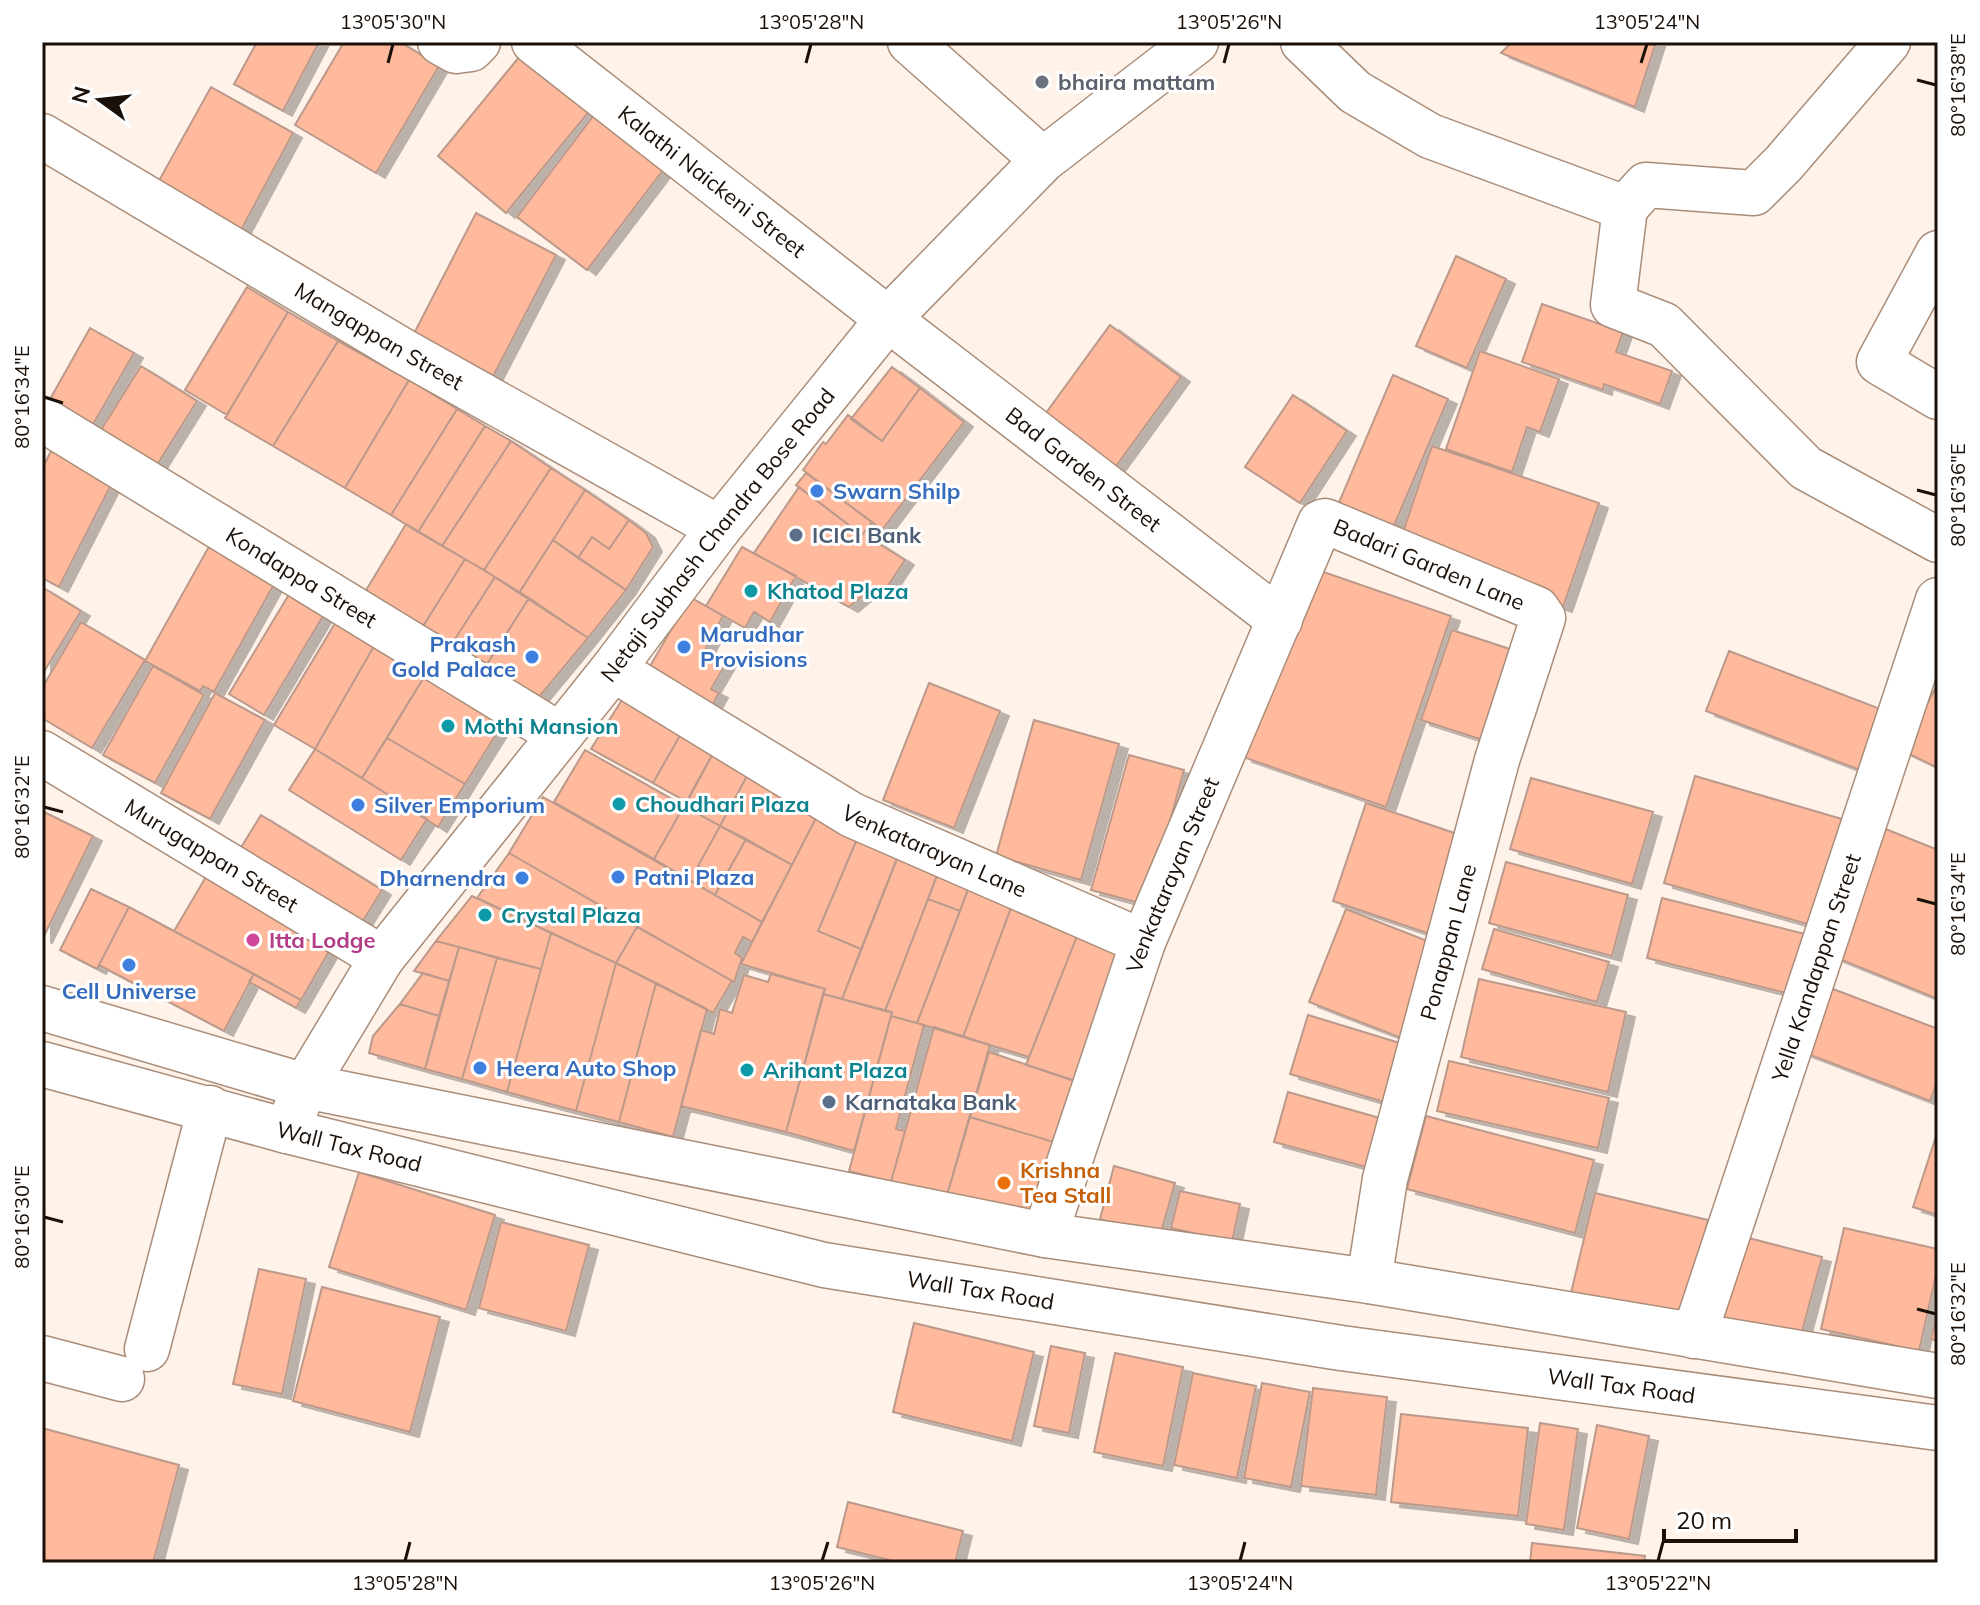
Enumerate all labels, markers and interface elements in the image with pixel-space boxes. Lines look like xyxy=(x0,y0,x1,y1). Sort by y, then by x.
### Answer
text: 13°05'30"N xyxy=(340,9,446,34)
text: 13°05'28"N xyxy=(758,9,864,34)
text: 13°05'26"N xyxy=(1176,9,1282,34)
text: 13°05'24"N xyxy=(1594,9,1700,34)
text: 80°16'38"E xyxy=(1945,33,1970,137)
north arrow xyxy=(60,60,140,140)
place label: bhaira mattam xyxy=(1058,68,1215,96)
marker: bhaira mattam xyxy=(1033,73,1051,91)
text: N xyxy=(65,83,96,106)
street label: Kalathi Naickeni Street xyxy=(612,99,812,264)
street label: Mangappan Street xyxy=(290,276,469,396)
text: 80°16'34"E xyxy=(9,345,34,449)
street label: Netaji Subhash Chandra Bose Road xyxy=(594,382,841,687)
street label: Bad Garden Street xyxy=(1000,400,1167,538)
text: 80°16'36"E xyxy=(1945,443,1970,547)
place label: Swarn Shilp xyxy=(833,477,960,505)
marker: Swarn Shilp xyxy=(808,482,826,500)
street label: Badari Garden Lane xyxy=(1329,512,1529,616)
street label: Kondappa Street xyxy=(221,521,382,634)
place label: ICICI Bank xyxy=(812,521,922,549)
marker: ICICI Bank xyxy=(787,526,805,544)
place label: Khatod Plaza xyxy=(767,577,909,605)
marker: Khatod Plaza xyxy=(742,582,760,600)
place label: Marudhar Provisions xyxy=(700,620,808,673)
place label: Prakash Gold Palace xyxy=(391,630,516,683)
marker: Marudhar Provisions xyxy=(675,638,693,656)
marker: Prakash Gold Palace xyxy=(523,648,541,666)
place label: Mothi Mansion xyxy=(464,712,619,740)
marker: Mothi Mansion xyxy=(439,717,457,735)
text: 80°16'32"E xyxy=(9,755,34,859)
street label: Venkatarayan Street xyxy=(1120,773,1225,977)
place label: Choudhari Plaza xyxy=(635,790,810,818)
place label: Silver Emporium xyxy=(374,791,545,819)
street label: Murugappan Street xyxy=(120,792,304,918)
marker: Choudhari Plaza xyxy=(610,795,628,813)
marker: Silver Emporium xyxy=(349,796,367,814)
street label: Venkatarayan Lane xyxy=(837,798,1031,904)
street label: Yella Kandappan Street xyxy=(1765,850,1867,1086)
text: 80°16'34"E xyxy=(1945,852,1970,956)
street label: Ponappan Lane xyxy=(1414,861,1482,1023)
place label: Patni Plaza xyxy=(634,863,754,891)
place label: Dharnendra xyxy=(379,864,506,892)
marker: Patni Plaza xyxy=(609,868,627,886)
marker: Dharnendra xyxy=(513,869,531,887)
place label: Crystal Plaza xyxy=(501,901,641,929)
marker: Crystal Plaza xyxy=(476,906,494,924)
place label: Itta Lodge xyxy=(269,926,376,954)
marker: Itta Lodge xyxy=(244,931,262,949)
marker: Cell Universe xyxy=(120,956,138,974)
place label: Cell Universe xyxy=(62,977,196,1005)
place label: Heera Auto Shop xyxy=(496,1054,676,1082)
place label: Arihant Plaza xyxy=(763,1056,908,1084)
marker: Heera Auto Shop xyxy=(471,1059,489,1077)
marker: Arihant Plaza xyxy=(738,1061,756,1079)
place label: Karnataka Bank xyxy=(845,1088,1018,1116)
marker: Karnataka Bank xyxy=(820,1093,838,1111)
street label: Wall Tax Road xyxy=(273,1115,425,1178)
place label: Krishna Tea Stall xyxy=(1020,1156,1111,1209)
text: 80°16'30"E xyxy=(9,1165,34,1269)
marker: Krishna Tea Stall xyxy=(995,1174,1013,1192)
text: 80°16'32"E xyxy=(1945,1262,1970,1366)
street label: Wall Tax Road xyxy=(905,1265,1056,1316)
street label: Wall Tax Road xyxy=(1546,1362,1697,1409)
scale bar xyxy=(1664,1493,1796,1543)
text: 20 m xyxy=(1676,1505,1732,1535)
text: 13°05'28"N xyxy=(352,1570,458,1595)
text: 13°05'26"N xyxy=(769,1570,875,1595)
text: 13°05'24"N xyxy=(1187,1570,1293,1595)
text: 13°05'22"N xyxy=(1605,1570,1711,1595)

